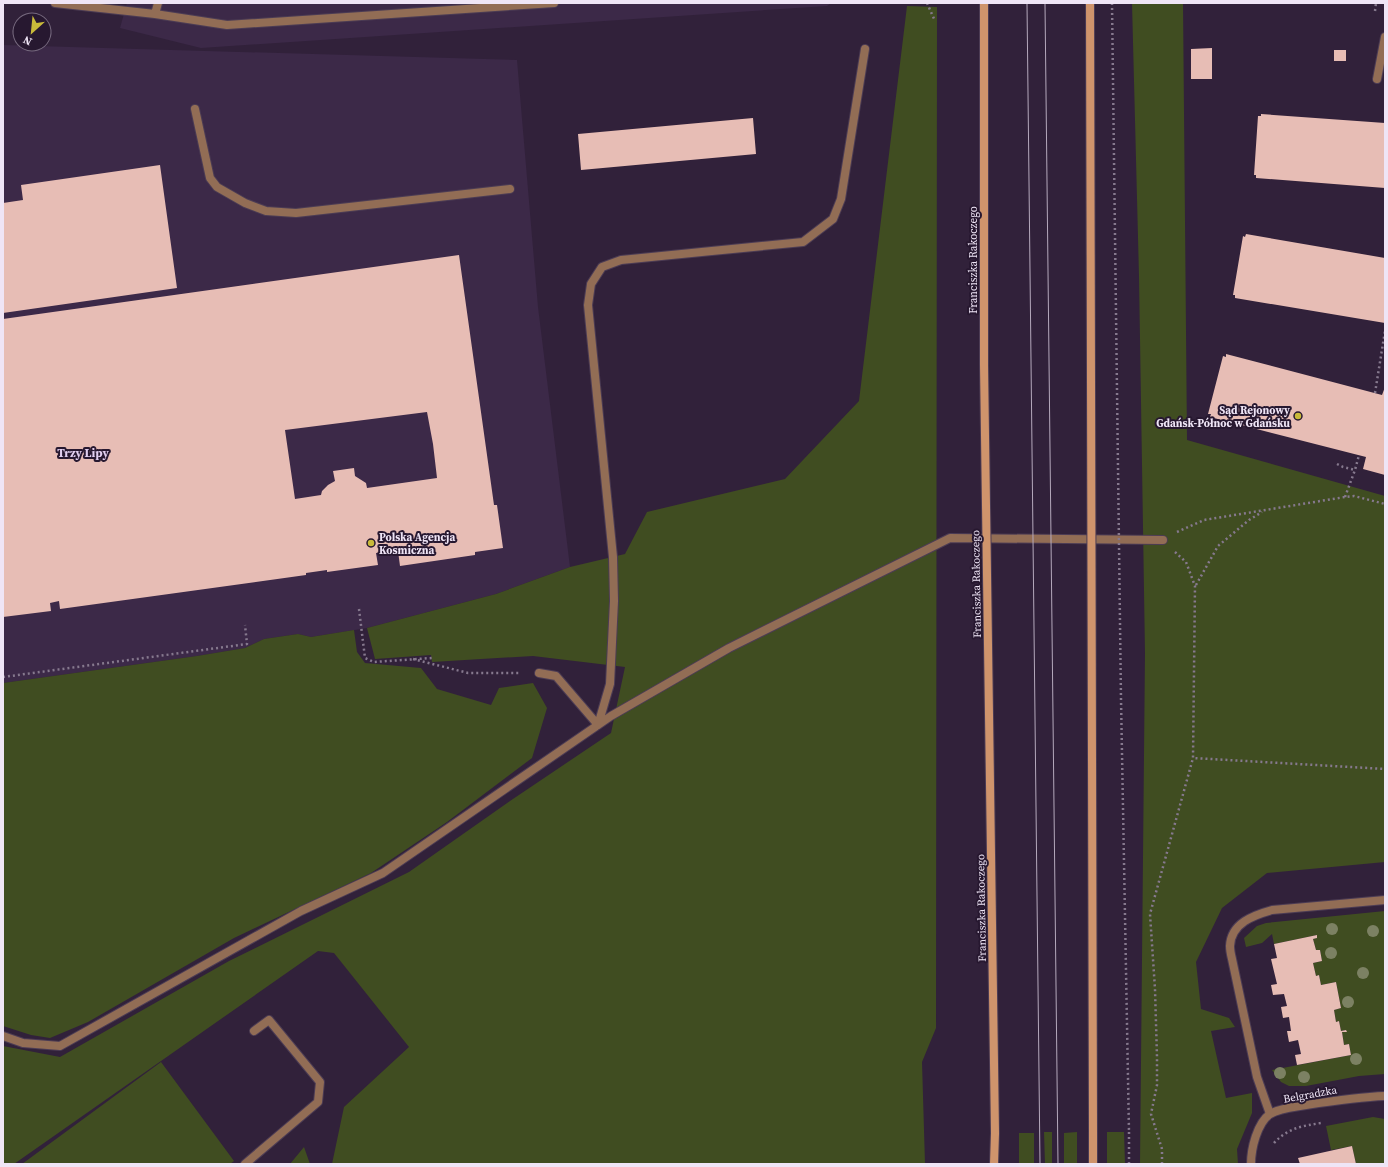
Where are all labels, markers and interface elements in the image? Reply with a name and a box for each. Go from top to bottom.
north arrow [12,12,52,52]
text: N [21,32,35,49]
street label: Franciszka Rakoczego [966,206,981,314]
place label: Sąd Rejonowy Gdańsk-Północ w Gdańsku [1156,403,1290,431]
marker: Sąd Rejonowy Gdańsk-Północ w Gdańsku [1293,411,1303,421]
district label: Trzy Lipy [57,445,109,461]
place label: Polska Agencja Kosmiczna [379,530,455,558]
street label: Franciszka Rakoczego [968,530,985,638]
marker: Polska Agencja Kosmiczna [366,538,376,548]
street label: Franciszka Rakoczego [973,854,990,962]
street label: Belgradzka [1282,1082,1339,1107]

